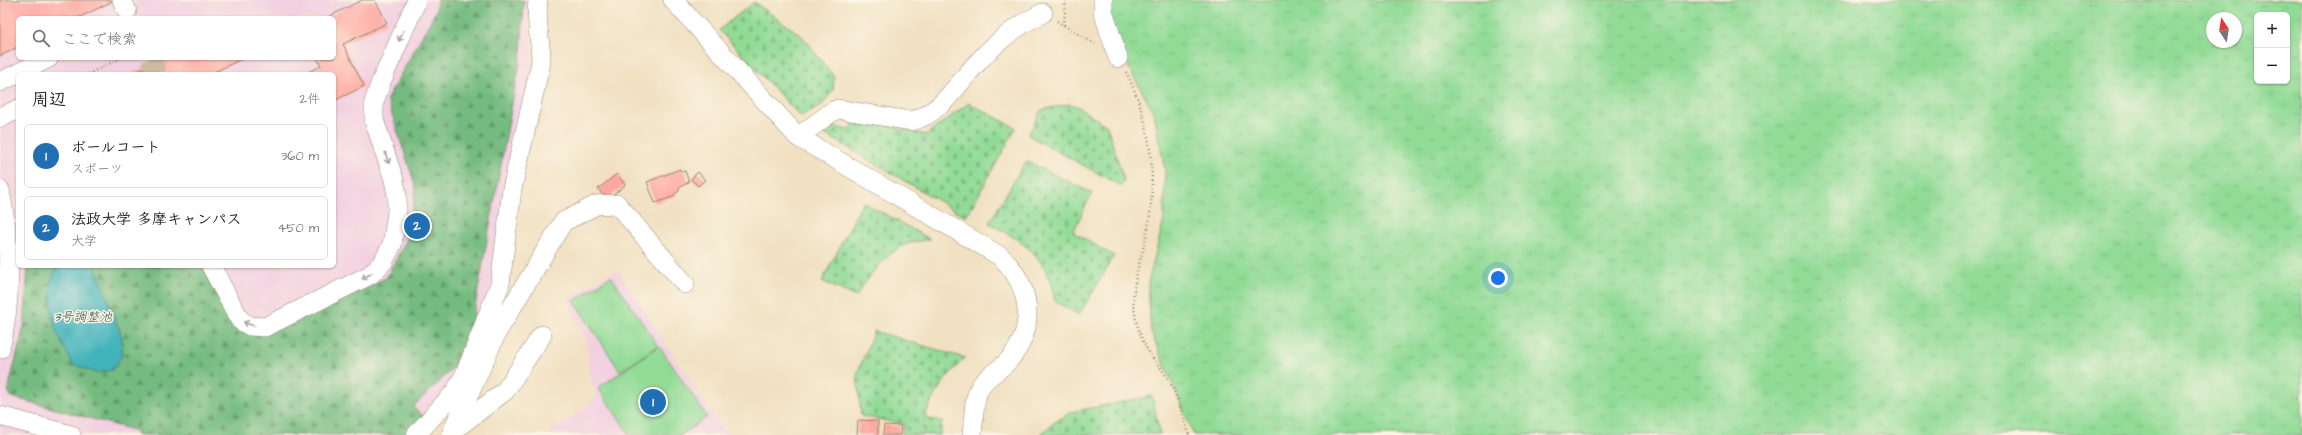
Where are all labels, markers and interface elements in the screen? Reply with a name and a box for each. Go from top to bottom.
north arrow [2206,12,2242,48]
map controls [2254,12,2290,84]
button: + [2254,12,2290,48]
search box [16,16,336,60]
icon: search [30,27,52,49]
text: ここで検索 [62,29,137,50]
one-way arrow [397,29,404,41]
button: − [2254,48,2290,84]
text: 周辺 [32,88,66,112]
text: 2件 [300,90,320,108]
text: ボールコート [71,137,160,158]
text: 1 [45,147,47,165]
text: 360 m [281,147,319,165]
one-way arrow [384,152,391,165]
text: スポーツ [71,160,123,178]
text: 法政大学 多摩キャンパス [71,209,241,230]
pin: 2 [404,211,430,241]
text: 2 [42,219,50,237]
text: 450 m [277,219,319,237]
text: 大学 [71,232,97,250]
your location [1488,268,1508,288]
one-way arrow [361,273,373,281]
water label: 3号調整池 [54,308,113,326]
one-way arrow [243,319,255,327]
pin: 1 [640,387,666,417]

